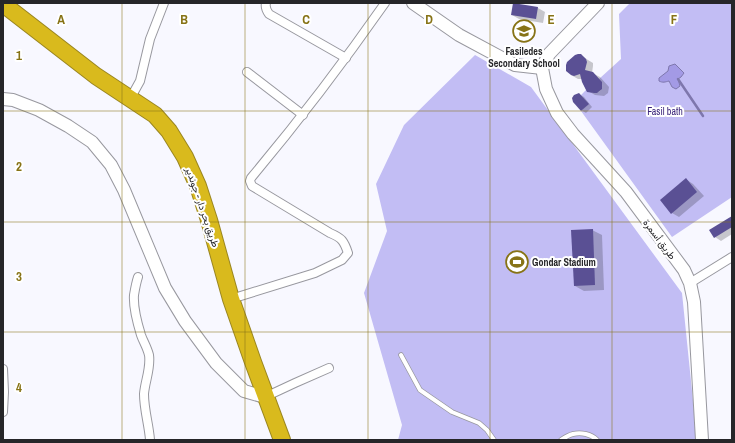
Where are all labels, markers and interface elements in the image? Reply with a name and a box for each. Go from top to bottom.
text: A [57,11,65,28]
text: B [180,11,188,28]
text: C [302,11,310,28]
text: D [425,11,433,28]
text: E [547,11,555,28]
text: F [671,11,678,28]
school or university icon: Fasiledes Secondary School [511,18,537,44]
place label: Fasiledes Secondary School [488,45,560,70]
text: 1 [16,47,22,64]
park label: Fasil bath [647,105,683,118]
text: 2 [16,158,22,175]
street label: طريق بحر دار - جوندير [182,164,222,249]
street label: طريق أسمرة [640,217,679,262]
sports icon: Gondar Stadium [504,249,530,275]
place label: Gondar Stadium [532,256,596,269]
text: 3 [16,268,22,285]
text: 4 [16,379,22,396]

